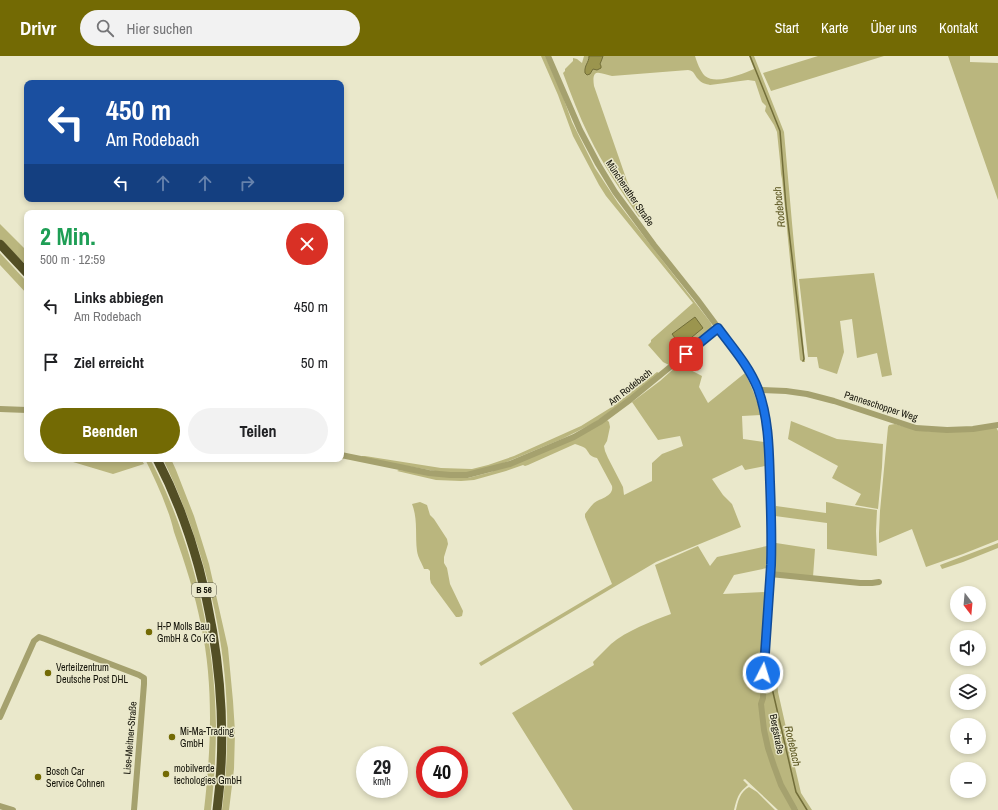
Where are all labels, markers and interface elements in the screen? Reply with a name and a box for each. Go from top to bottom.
search box [80,10,360,46]
text: Drivr [20,15,56,41]
icon: search [94,17,116,39]
text: Hier suchen [126,18,193,39]
text: Start [775,19,799,37]
text: Karte [821,19,848,37]
text: Über uns [870,19,917,37]
text: Kontakt [939,19,978,37]
text: 450 m [106,91,171,129]
icon: left [40,96,92,148]
text: Am Rodebach [106,127,200,152]
street label: Müncherather Straße [603,157,657,229]
icon: left [110,172,132,194]
icon: ahead [152,172,174,194]
icon: ahead [194,172,216,194]
icon: right [236,172,258,194]
water label: Rodebach [770,186,788,228]
text: 2 Min. [40,220,96,252]
button: close [286,223,328,265]
text: 500 m · 12:59 [40,251,105,268]
text: Links abbiegen [74,287,164,308]
icon: left [40,295,62,317]
text: 450 m [294,296,328,317]
text: Am Rodebach [74,308,142,325]
pin [669,337,703,371]
icon: arrive [675,343,697,365]
icon: arrive [40,351,62,373]
text: Ziel erreicht [74,352,144,373]
text: 50 m [301,352,328,373]
street label: Am Rodebach [605,366,654,409]
street label: Panneschopper Weg [843,388,920,424]
button: Beenden [40,408,180,454]
button: Teilen [188,408,328,454]
road number: B 56 [192,583,216,597]
north arrow [950,586,986,622]
map controls [950,586,986,798]
place label: H-P Molls Bau GmbH & Co KG [157,620,215,645]
marker: H-P Molls Bau GmbH & Co KG [144,627,154,637]
button: sound [950,630,986,666]
position arrow [742,652,784,694]
place label: Verteilzentrum Deutsche Post DHL [56,661,128,686]
marker: Verteilzentrum Deutsche Post DHL [43,668,53,678]
button: layers [950,674,986,710]
street label: Lise-Meitner-Straße [120,700,140,775]
street label: Bergstraße [767,713,787,756]
button: + [950,718,986,754]
water label: Rodebach [782,724,804,768]
place label: Mi-Ma-Trading GmbH [180,725,234,750]
marker: Mi-Ma-Trading GmbH [167,732,177,742]
speed limit sign: 40 [416,746,468,798]
text: 29 [373,753,391,780]
place label: mobilverde techologies GmbH [174,762,242,787]
button: − [950,762,986,798]
place label: Bosch Car Service Cohnen [46,765,105,790]
marker: mobilverde techologies GmbH [161,769,171,779]
marker: Bosch Car Service Cohnen [33,772,43,782]
text: km/h [373,775,391,788]

